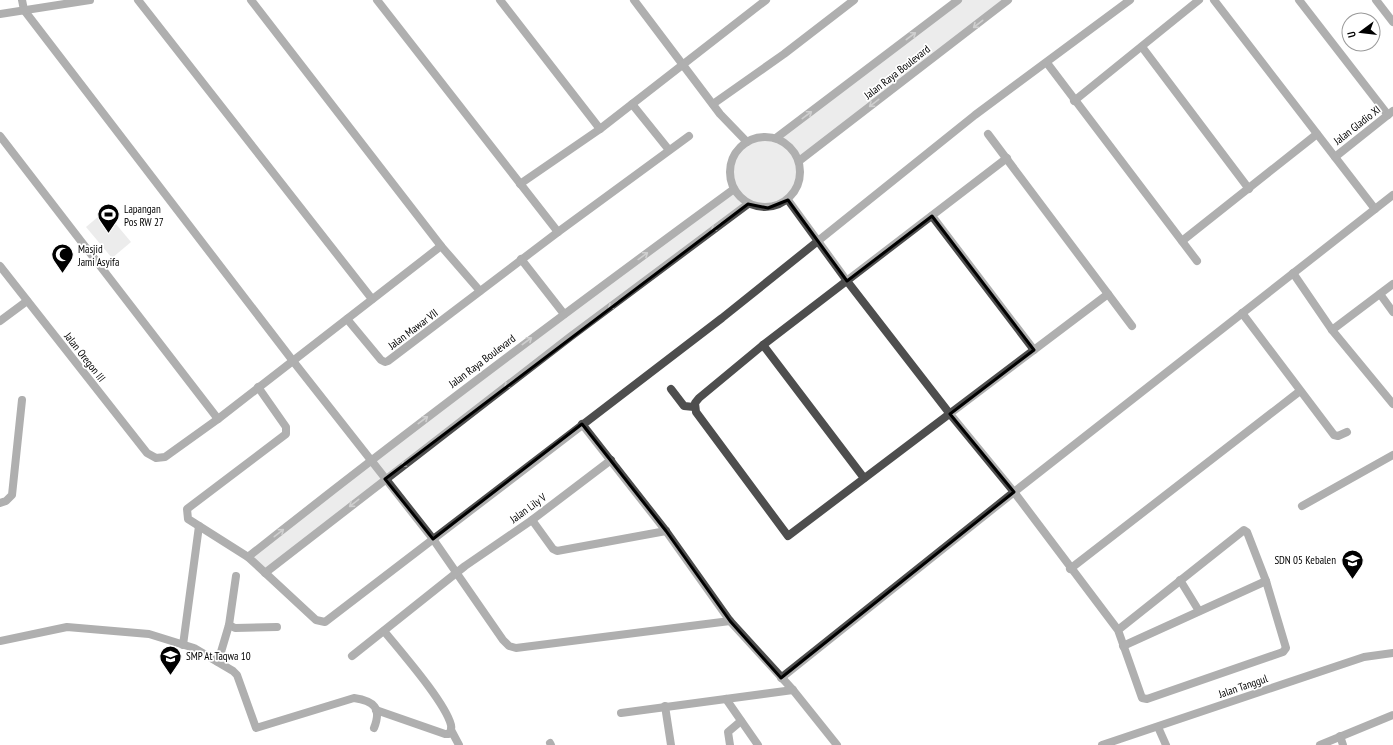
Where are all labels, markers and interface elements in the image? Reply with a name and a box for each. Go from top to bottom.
north arrow [1341,12,1381,52]
one-way arrow [972,20,983,28]
text: U [1344,30,1359,39]
one-way arrow [905,32,916,40]
street label: Jalan Raya Boulevard [860,42,933,103]
one-way arrow [869,99,880,107]
street label: Jalan Gladio XI [1330,102,1383,148]
one-way arrow [802,110,813,119]
sports icon: Lapangan Pos RW 27 [96,202,122,235]
place label: Lapangan Pos RW 27 [124,202,164,229]
one-way arrow [711,223,722,231]
mosque icon: Masjid Jami Asyifa [49,242,75,275]
place label: Masjid Jami Asyifa [77,242,119,269]
one-way arrow [637,252,648,260]
one-way arrow [607,301,618,309]
street label: Jalan Mawar VII [385,306,441,353]
street label: Jalan Oregon III [61,329,109,385]
street label: Jalan Raya Boulevard [445,331,518,391]
one-way arrow [521,337,532,346]
one-way arrow [504,380,515,388]
one-way arrow [418,416,429,424]
one-way arrow [401,459,412,467]
street label: Jalan Lily V [506,490,550,526]
one-way arrow [348,499,359,508]
one-way arrow [273,528,284,537]
school or university icon: SDN 05 Kebalen [1339,547,1365,580]
place label: SDN 05 Kebalen [1274,553,1336,567]
school or university icon: SMP At Taqwa 10 [157,643,183,676]
place label: SMP At Taqwa 10 [186,649,251,663]
street label: Jalan Tanggul [1216,671,1270,701]

